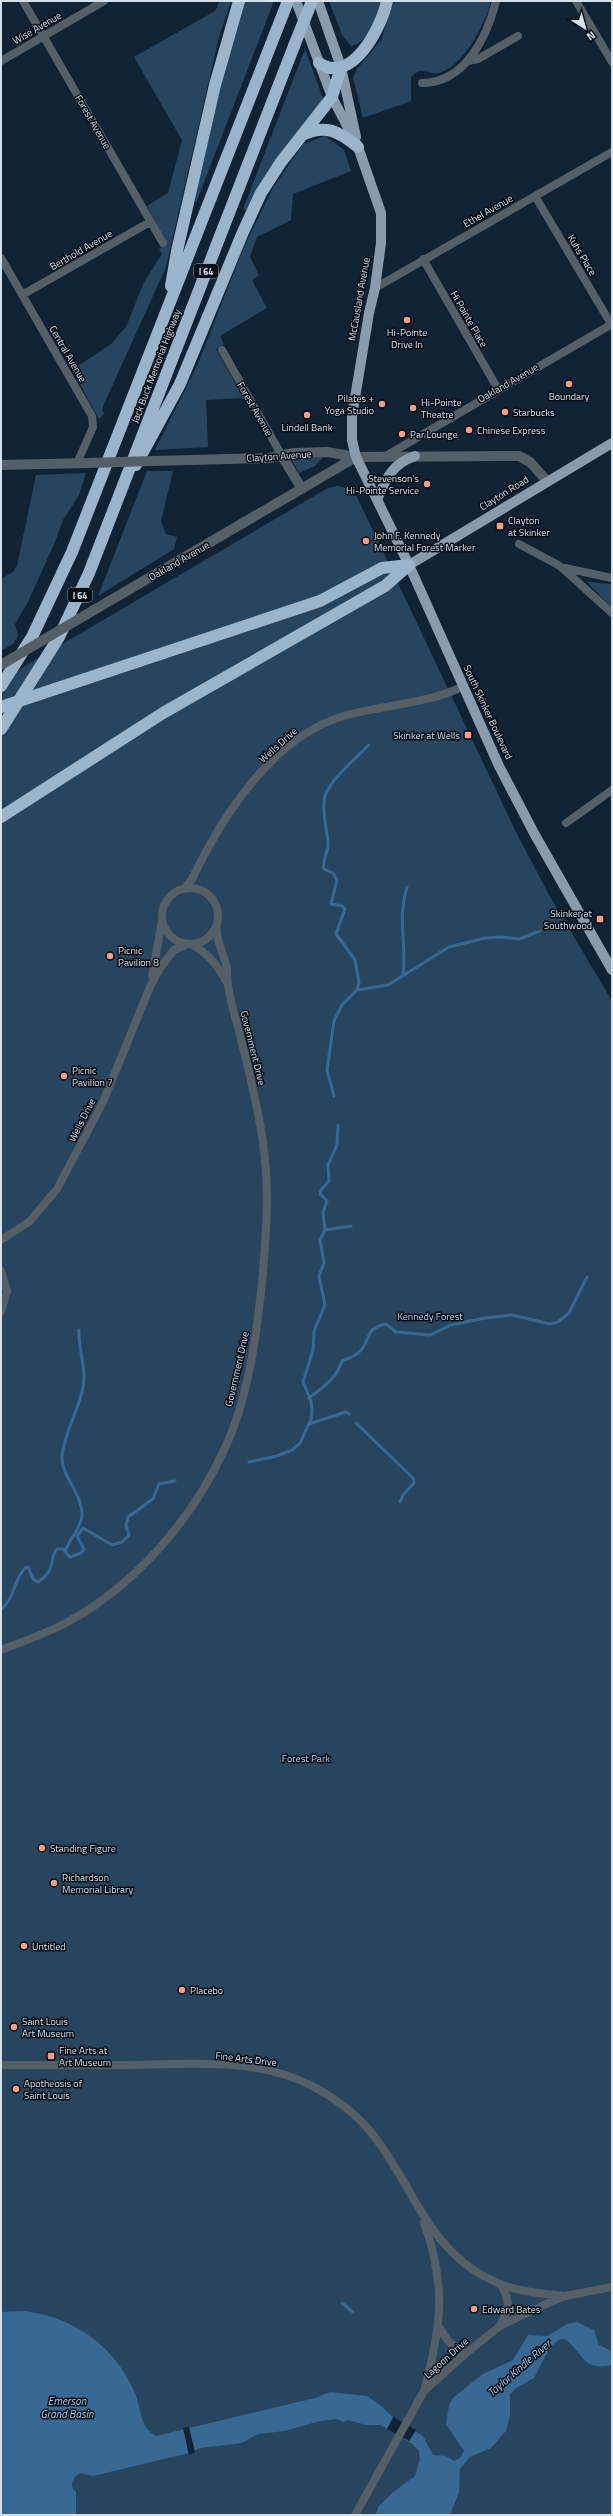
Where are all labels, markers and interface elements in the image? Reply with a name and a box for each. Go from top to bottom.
street label: Wise Avenue [10,8,64,48]
north arrow [565,8,605,48]
text: N [583,27,599,45]
street label: Forest Avenue [71,92,115,152]
street label: Ethel Avenue [460,191,516,231]
street label: Berthold Avenue [47,226,115,274]
street label: Kuhs Place [564,232,600,278]
street label: McCausland Avenue [344,256,374,342]
road number: I 64 [194,264,218,278]
street label: Hi Pointe Place [447,288,491,350]
street label: Jack Buck Memorial Highway [127,307,185,425]
marker: Hi-Pointe Drive In [402,315,412,325]
street label: Central Avenue [46,323,90,385]
place label: Hi-Pointe Drive In [387,325,427,352]
street label: Oakland Avenue [475,360,541,406]
street label: Forest Avenue [233,379,277,439]
marker: Boundary [564,379,574,389]
place label: Boundary [549,389,590,404]
place label: Pilates + Yoga Studio [325,391,374,418]
place label: Hi-Pointe Theatre [421,395,462,422]
marker: Pilates + Yoga Studio [377,399,387,409]
marker: Hi-Pointe Theatre [408,403,418,413]
place label: Starbucks [513,405,555,420]
marker: Starbucks [500,407,510,417]
marker: Lindell Bank [302,410,312,420]
place label: Lindell Bank [282,420,333,435]
place label: Chinese Express [477,423,546,438]
marker: Chinese Express [464,425,474,435]
place label: Par Lounge [410,427,457,442]
marker: Par Lounge [397,429,407,439]
street label: Clayton Avenue [246,446,312,466]
place label: Stevenson's Hi-Pointe Service [346,471,419,498]
street label: Clayton Road [476,472,532,514]
marker: Stevenson's Hi-Pointe Service [422,479,432,489]
place label: Clayton at Skinker [508,513,550,540]
marker: Clayton at Skinker [495,521,505,531]
place label: John F. Kennedy Memorial Forest Marker [374,528,476,555]
marker: John F. Kennedy Memorial Forest Marker [361,536,371,546]
street label: Oakland Avenue [146,538,212,584]
road number: I 64 [68,588,92,602]
street label: South Skinker Boulevard [460,662,516,762]
street label: Wells Drive [255,724,301,766]
place label: Skinker at Wells [393,728,460,743]
marker: Skinker at Wells [463,730,473,740]
place label: Skinker at Southwood [544,906,592,933]
marker: Skinker at Southwood [595,914,605,924]
place label: Picnic Pavilion 8 [118,943,159,970]
marker: Picnic Pavilion 8 [105,951,115,961]
street label: Government Drive [236,1009,270,1087]
place label: Picnic Pavilion 7 [72,1063,113,1090]
marker: Picnic Pavilion 7 [59,1071,69,1081]
street label: Wells Drive [65,1096,99,1144]
park label: Kennedy Forest [397,1309,463,1324]
street label: Government Drive [221,1330,253,1408]
park label: Forest Park [282,1751,330,1766]
place label: Standing Figure [50,1841,116,1856]
marker: Standing Figure [37,1843,47,1853]
place label: Richardson Memorial Library [62,1870,133,1897]
marker: Richardson Memorial Library [49,1878,59,1888]
place label: Untitled [32,1939,66,1954]
marker: Untitled [19,1941,29,1951]
place label: Placebo [190,1983,223,1998]
marker: Placebo [177,1985,187,1995]
place label: Saint Louis Art Museum [22,2014,74,2041]
marker: Saint Louis Art Museum [9,2022,19,2032]
place label: Fine Arts at Art Museum [59,2043,111,2070]
street label: Fine Arts Drive [214,2048,278,2070]
marker: Fine Arts at Art Museum [46,2051,56,2061]
place label: Apotheosis of Saint Louis [24,2076,83,2103]
marker: Apotheosis of Saint Louis [11,2084,21,2094]
place label: Edward Bates [482,2302,541,2317]
marker: Edward Bates [469,2304,479,2314]
street label: Lagoon Drive [421,2334,471,2382]
water label: Taylor Kindle River [484,2335,555,2400]
water label: Emerson Grand Basin [41,2393,94,2422]

